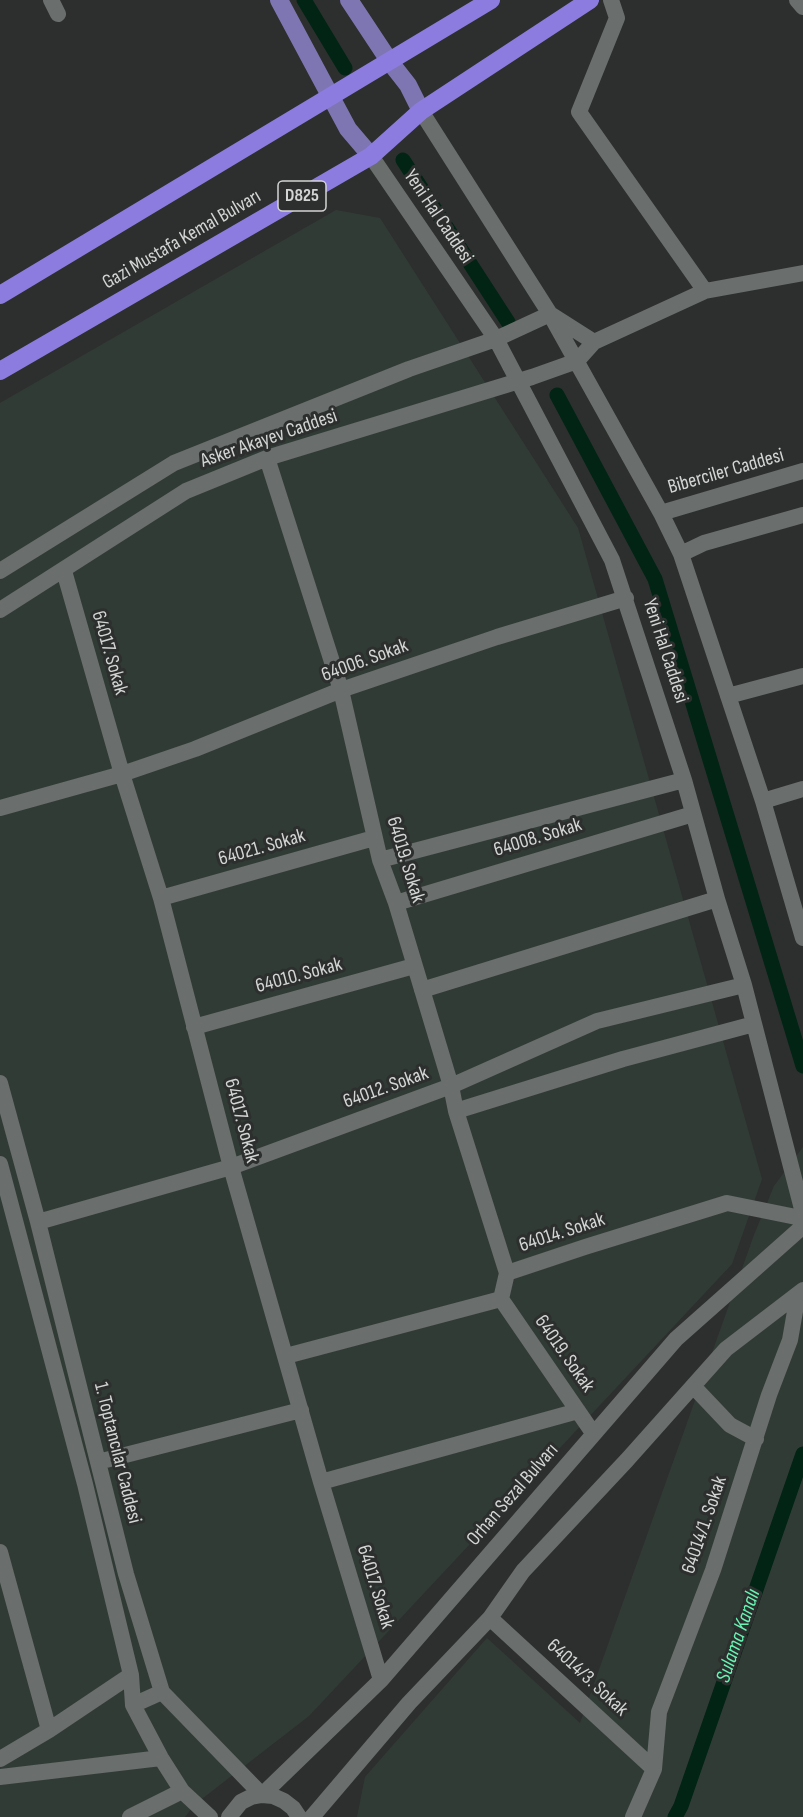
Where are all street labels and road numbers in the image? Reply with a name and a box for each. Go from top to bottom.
street label: Yeni Hal Caddesi [398,165,478,269]
road number: D825 [278,181,326,211]
street label: Gazi Mustafa Kemal Bulvarı [98,185,266,295]
street label: Asker Akayev Caddesi [197,404,341,474]
street label: Biberciler Caddesi [665,444,787,500]
street label: Yeni Hal Caddesi [637,596,693,706]
street label: 64017. Sokak [86,608,132,698]
street label: 64006. Sokak [318,634,412,688]
street label: 64008. Sokak [491,813,585,863]
street label: 64019. Sokak [381,814,429,906]
street label: 64021. Sokak [216,824,308,872]
street label: 64010. Sokak [253,953,345,999]
street label: 64012. Sokak [340,1062,432,1114]
street label: 64017. Sokak [218,1076,264,1166]
street label: 64014. Sokak [516,1208,608,1258]
street label: 64019. Sokak [529,1311,599,1397]
street label: 1. Toptancılar Caddesi [88,1380,146,1526]
street label: Orhan Sezal Bulvarı [462,1439,564,1551]
street label: 64014/1. Sokak [677,1473,733,1577]
street label: 64017. Sokak [351,1542,399,1632]
street label: 64014/3. Sokak [541,1634,633,1722]

